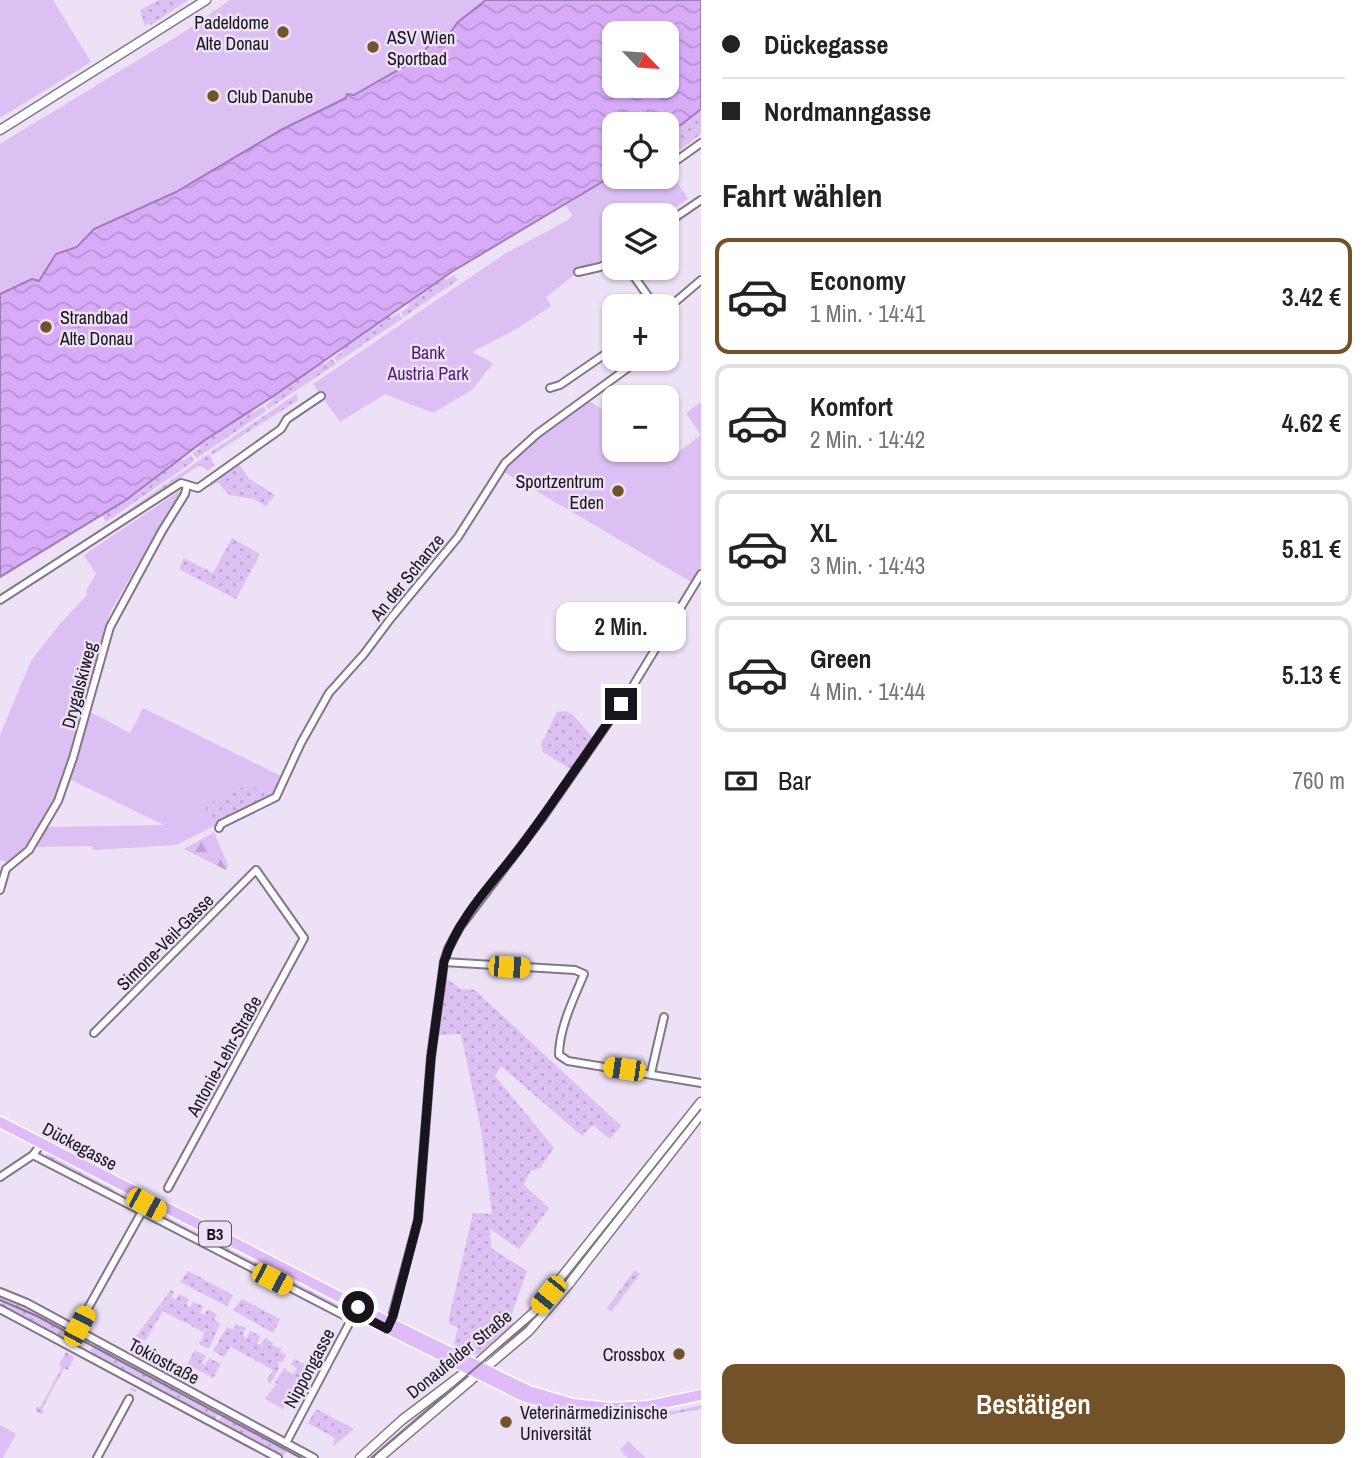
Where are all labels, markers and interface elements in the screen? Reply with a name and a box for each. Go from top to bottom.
place label: Padeldome Alte Donau [194,10,269,56]
north arrow [602,21,679,98]
map controls [602,21,679,462]
marker: Padeldome Alte Donau [275,24,291,40]
place label: ASV Wien Sportbad [386,25,455,71]
text: Dückegasse [764,27,888,62]
marker: ASV Wien Sportbad [365,39,381,55]
place label: Club Danube [227,84,313,109]
marker: Club Danube [205,88,221,104]
text: Nordmanngasse [764,94,931,129]
button: locate [602,112,679,189]
text: Fahrt wählen [722,174,883,217]
button: layers [602,203,679,280]
text: Economy [810,263,906,298]
icon: car [726,265,789,328]
text: 3.42 € [1282,279,1341,314]
button: + [602,294,679,371]
text: 1 Min. · 14:41 [810,298,925,329]
place label: Strandbad Alte Donau [59,305,133,351]
marker: Strandbad Alte Donau [38,319,54,335]
park label: Bank Austria Park [386,340,469,386]
button: − [602,385,679,462]
text: Komfort [810,389,893,424]
icon: car [726,391,789,454]
text: 4.62 € [1282,405,1341,440]
text: 2 Min. · 14:42 [810,424,925,455]
place label: Sportzentrum Eden [515,469,604,515]
marker: Sportzentrum Eden [610,483,626,499]
text: XL [810,515,837,550]
icon: car [726,517,789,580]
street label: An der Schanze [364,528,450,626]
text: 5.81 € [1282,531,1341,566]
text: 3 Min. · 14:43 [810,550,925,581]
callout: 2 Min. [556,602,686,652]
text: 2 Min. [594,611,648,642]
street label: Drygalskiweg [55,638,103,731]
text: Green [810,641,872,676]
icon: car [726,643,789,706]
text: 5.13 € [1282,657,1341,692]
text: 4 Min. · 14:44 [810,676,925,707]
route end [605,688,637,720]
icon: cash [722,762,760,800]
text: Bar [778,763,811,798]
text: 760 m [1293,765,1345,796]
street label: Simone-Veil-Gasse [111,888,219,996]
car [488,955,531,979]
street label: Antonie-Lehr-Straße [180,991,268,1122]
car [602,1056,647,1082]
street label: Dückegasse [38,1116,122,1176]
car [123,1185,170,1223]
road number: B3 [199,1222,231,1246]
car [249,1260,296,1298]
car [527,1272,570,1318]
route start [342,1291,374,1323]
car [60,1303,99,1349]
street label: Donaufelder Straße [401,1304,517,1404]
street label: Nippongasse [278,1324,340,1412]
street label: Tokiostraße [124,1332,204,1390]
place label: Crossbox [603,1342,666,1367]
marker: Crossbox [671,1346,687,1362]
button: Bestätigen [722,1364,1345,1444]
place label: Veterinärmedizinische Universität [520,1400,668,1446]
marker: Veterinärmedizinische Universität [498,1414,514,1430]

